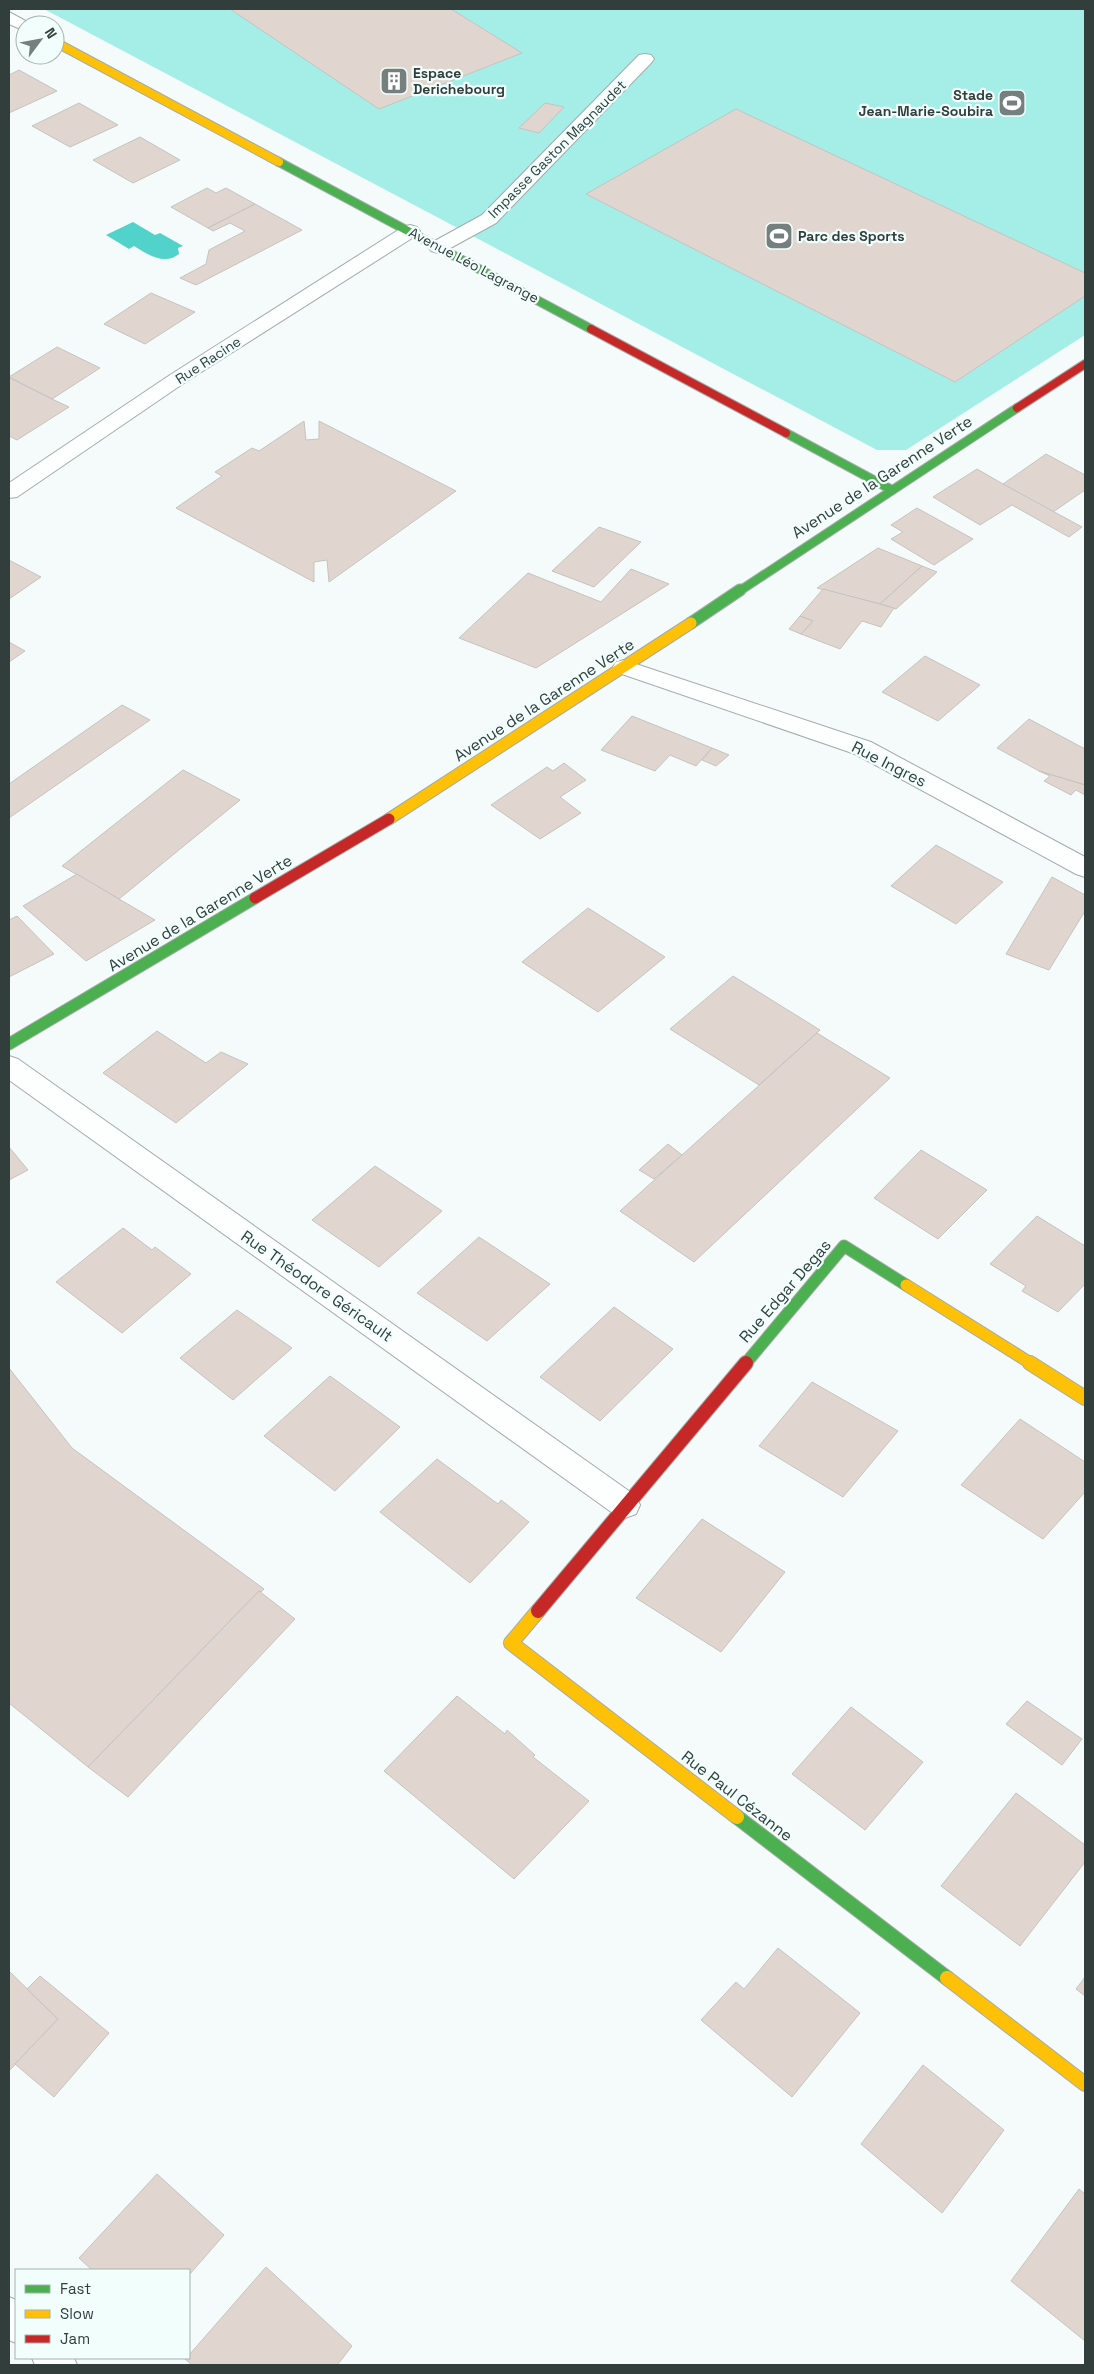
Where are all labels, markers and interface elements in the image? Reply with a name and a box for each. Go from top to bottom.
north arrow [15,15,65,65]
text: N [41,24,61,42]
place label: Espace Derichebourg [413,64,505,98]
building icon: Espace Derichebourg [379,66,409,96]
street label: Impasse Gaston Magnaudet [484,76,630,222]
place label: Stade Jean-Marie-Soubira [859,86,993,120]
sports icon: Stade Jean-Marie-Soubira [997,88,1027,118]
sports icon: Parc des Sports [764,221,794,251]
street label: Avenue Léo Lagrange [406,223,542,307]
place label: Parc des Sports [798,227,905,245]
street label: Rue Racine [172,332,244,388]
street label: Avenue de la Garenne Verte [788,411,976,543]
street label: Avenue de la Garenne Verte [450,634,638,766]
street label: Rue Ingres [848,736,930,792]
street label: Avenue de la Garenne Verte [104,850,296,976]
street label: Rue Théodore Géricault [237,1226,397,1346]
street label: Rue Edgar Degas [734,1235,836,1347]
street label: Rue Paul Cézanne [677,1746,797,1846]
legend [15,2269,190,2359]
text: Fast [60,2279,91,2298]
text: Slow [60,2304,94,2323]
text: Jam [60,2329,90,2348]

